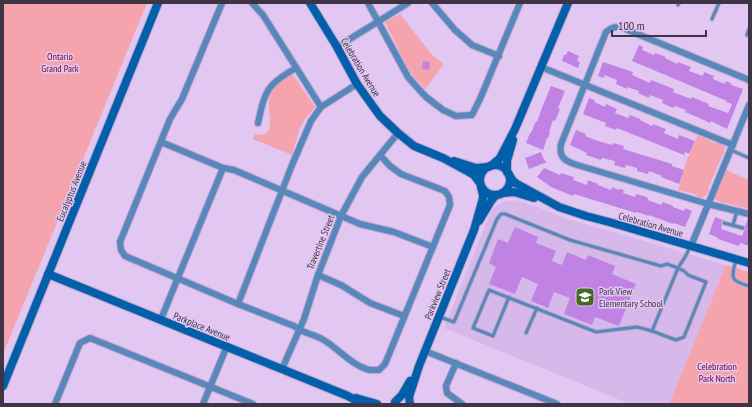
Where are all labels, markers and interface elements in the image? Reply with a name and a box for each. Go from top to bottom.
scale bar [612,12,706,38]
text: 100 m [618,18,645,33]
street label: Celebration Avenue [338,35,383,99]
park label: Ontario Grand Park [41,50,79,75]
street label: Eucalyptus Avenue [53,159,90,223]
street label: Celebration Avenue [617,209,685,240]
street label: Travertine Street [304,213,337,271]
street label: Parkview Street [421,267,454,321]
place label: Park View Elementary School [599,285,664,310]
school or university icon: Park View Elementary School [574,286,596,308]
street label: Parkplace Avenue [171,309,232,344]
park label: Celebration Park North [697,360,737,385]

